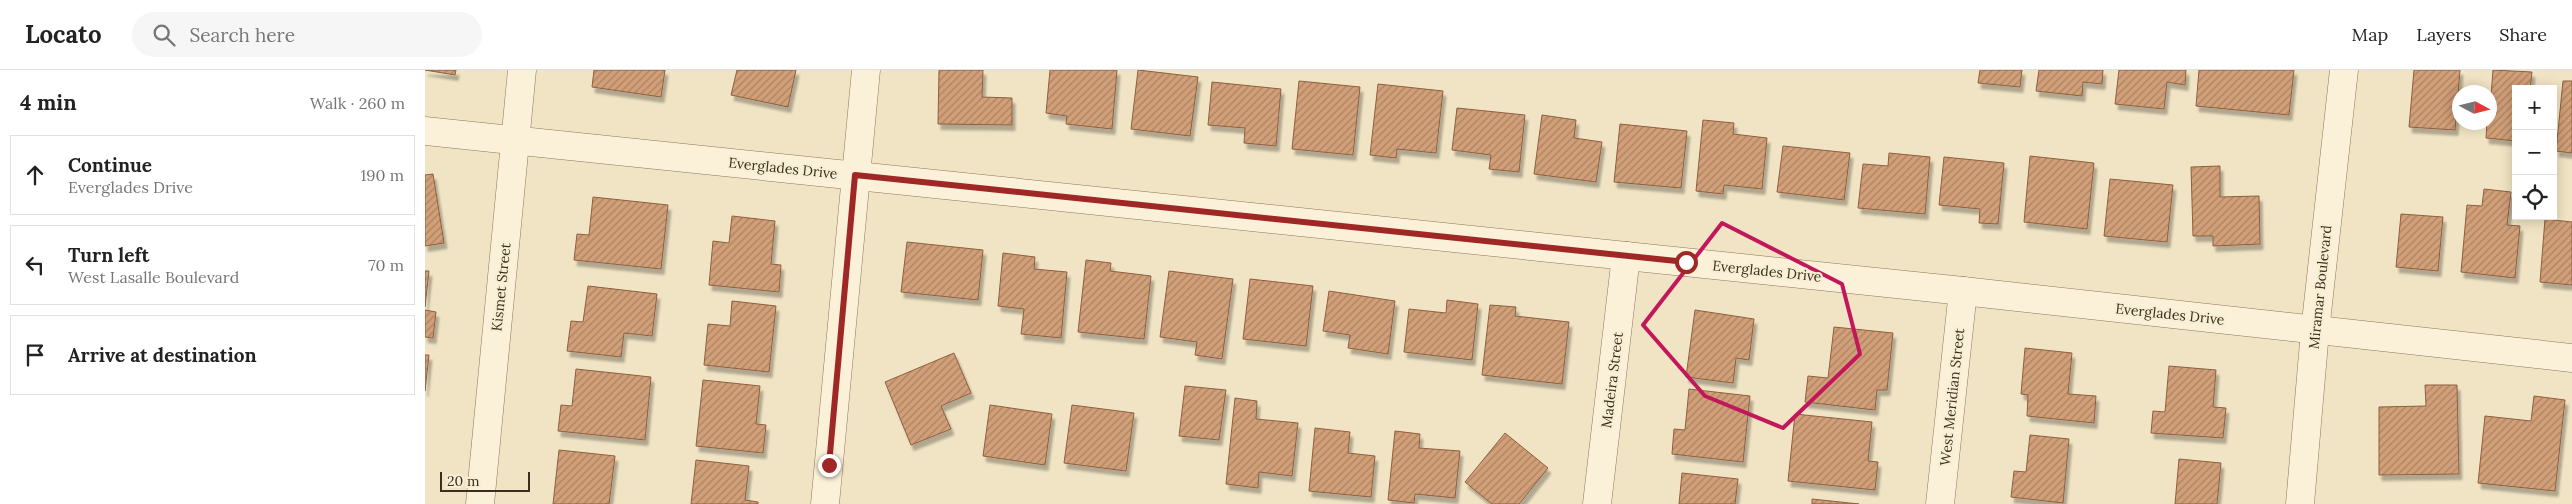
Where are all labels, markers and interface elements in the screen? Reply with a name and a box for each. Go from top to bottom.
search box [132,12,482,57]
text: Locato [25,19,102,50]
icon: search [150,21,178,49]
text: Search here [190,23,295,47]
text: Map [2352,23,2388,46]
text: Layers [2416,23,2471,46]
text: Share [2499,23,2547,46]
north arrow [2452,85,2497,130]
map controls [2512,85,2557,220]
button: + [2512,85,2557,130]
text: 4 min [20,89,77,116]
text: Walk · 260 m [310,93,405,113]
button: − [2512,130,2557,175]
text: Continue [68,153,152,177]
street label: Everglades Drive [728,153,839,183]
icon: ahead [21,161,49,189]
text: 190 m [360,165,404,185]
button: locate [2512,175,2557,220]
text: Everglades Drive [68,177,193,197]
street label: Miramar Boulevard [2305,224,2335,350]
street label: Kismet Street [487,241,515,332]
text: Turn left [68,243,149,267]
icon: left [21,251,49,279]
route start [1675,251,1698,274]
text: 70 m [368,255,404,275]
street label: Everglades Drive [1712,256,1823,286]
text: West Lasalle Boulevard [68,267,239,287]
street label: Everglades Drive [2115,299,2226,329]
street label: West Meridian Street [1936,327,1968,467]
street label: Madeira Street [1597,330,1627,429]
icon: arrive [21,341,49,369]
text: Arrive at destination [68,343,257,367]
route end [818,454,841,477]
scale bar [440,469,530,492]
text: 20 m [447,472,479,490]

